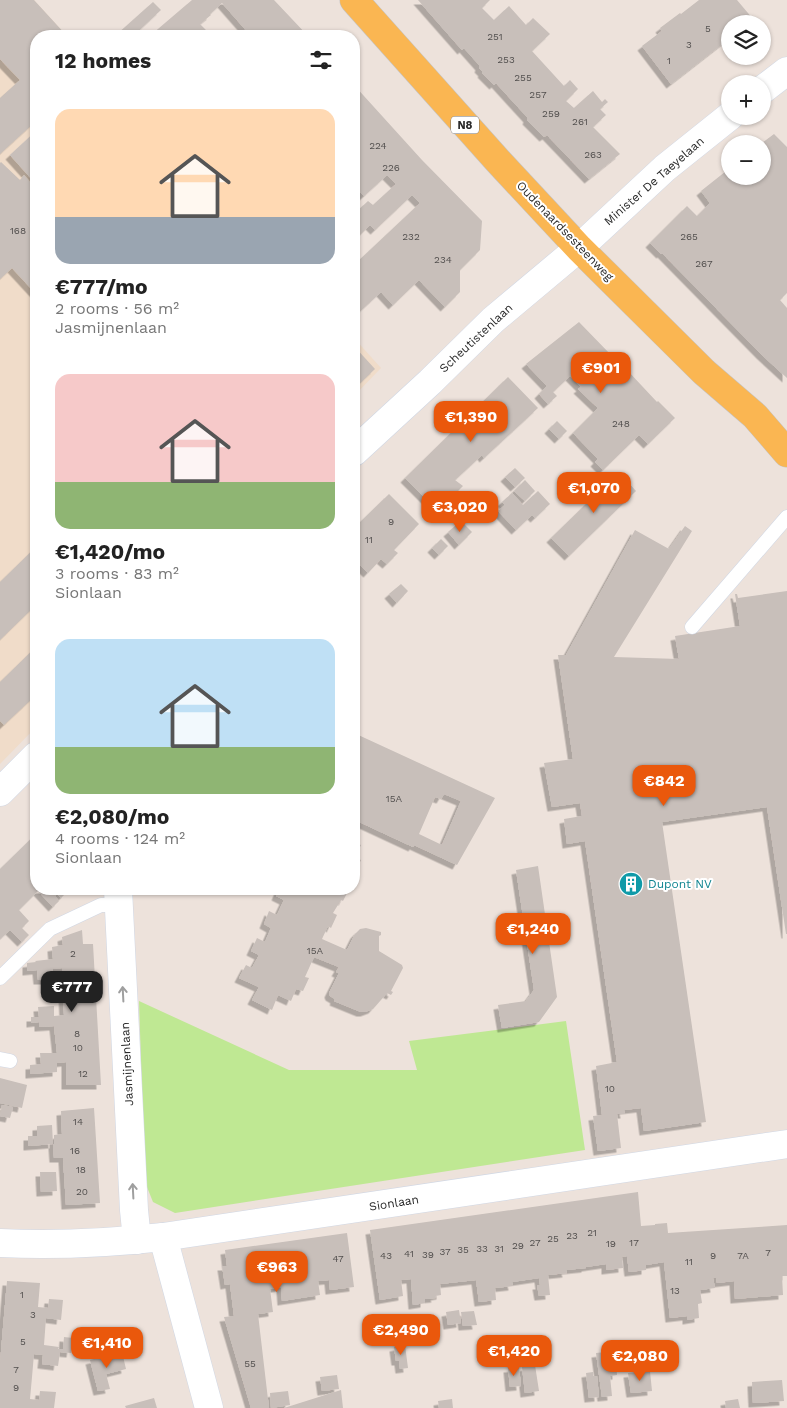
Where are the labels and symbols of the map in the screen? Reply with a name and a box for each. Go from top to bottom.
house number: 5 [705,23,711,34]
house number: 251 [487,31,503,42]
house number: 3 [686,39,692,50]
house number: 253 [497,54,515,65]
house number: 1 [667,55,671,66]
house number: 255 [514,72,532,83]
house number: 257 [529,89,547,100]
house number: 259 [542,108,560,119]
road number: N8 [451,116,479,134]
house number: 261 [572,116,588,127]
street label: Minister De Taeyelaan [601,134,707,228]
house number: 224 [369,140,387,151]
house number: 263 [584,149,602,160]
house number: 226 [382,162,400,173]
street label: Oudenaardsesteenweg [514,178,617,284]
house number: 168 [10,225,26,236]
house number: 232 [402,231,420,242]
house number: 265 [680,231,698,242]
house number: 234 [434,254,452,265]
house number: 267 [695,258,713,269]
street label: Scheutistenlaan [437,301,515,375]
pin: €901 [571,352,631,394]
pin: €1,390 [430,400,512,443]
house number: 248 [612,418,630,429]
pin: €1,070 [553,472,635,514]
pin: €3,020 [419,490,501,533]
house number: 9 [388,516,394,527]
house number: 11 [365,534,373,545]
pin: €842 [634,764,694,807]
house number: 15A [386,793,403,804]
building icon: Dupont NV [618,871,644,897]
place label: Dupont NV [648,877,712,891]
pin: €1,240 [492,912,574,955]
house number: 15A [307,945,324,956]
house number: 2 [70,948,76,959]
pin: €777 [42,970,102,1013]
one-way arrow [119,986,128,1002]
street label: Jasmijnenlaan [118,1022,136,1106]
house number: 8 [74,1028,80,1039]
house number: 10 [73,1042,83,1053]
house number: 12 [78,1068,88,1079]
house number: 10 [605,1083,615,1094]
house number: 14 [73,1116,83,1127]
house number: 16 [70,1145,80,1156]
house number: 18 [76,1164,86,1175]
one-way arrow [128,1184,138,1200]
house number: 20 [76,1186,88,1197]
street label: Sionlaan [368,1192,420,1214]
house number: 21 [587,1227,597,1238]
house number: 23 [566,1230,578,1241]
house number: 25 [547,1233,559,1244]
house number: 27 [529,1237,541,1248]
house number: 17 [629,1237,639,1248]
house number: 19 [606,1238,616,1249]
house number: 29 [512,1240,524,1251]
house number: 33 [476,1243,488,1254]
house number: 31 [494,1243,504,1254]
house number: 35 [457,1244,469,1255]
house number: 37 [439,1246,451,1257]
house number: 7 [765,1247,771,1258]
house number: 41 [404,1248,414,1259]
house number: 39 [422,1249,434,1260]
pin: €963 [247,1250,307,1293]
house number: 43 [380,1250,392,1261]
house number: 9 [710,1250,716,1261]
house number: 7A [737,1250,749,1261]
house number: 47 [332,1253,344,1264]
house number: 11 [685,1256,693,1267]
house number: 13 [670,1285,680,1296]
house number: 1 [20,1289,24,1300]
house number: 3 [30,1309,36,1320]
pin: €2,490 [360,1314,442,1356]
pin: €1,410 [66,1326,148,1369]
pin: €1,420 [473,1334,555,1377]
house number: 5 [20,1336,26,1347]
pin: €2,080 [599,1340,681,1382]
house number: 55 [244,1358,256,1369]
house number: 7 [13,1364,19,1375]
house number: 9 [13,1382,19,1393]

